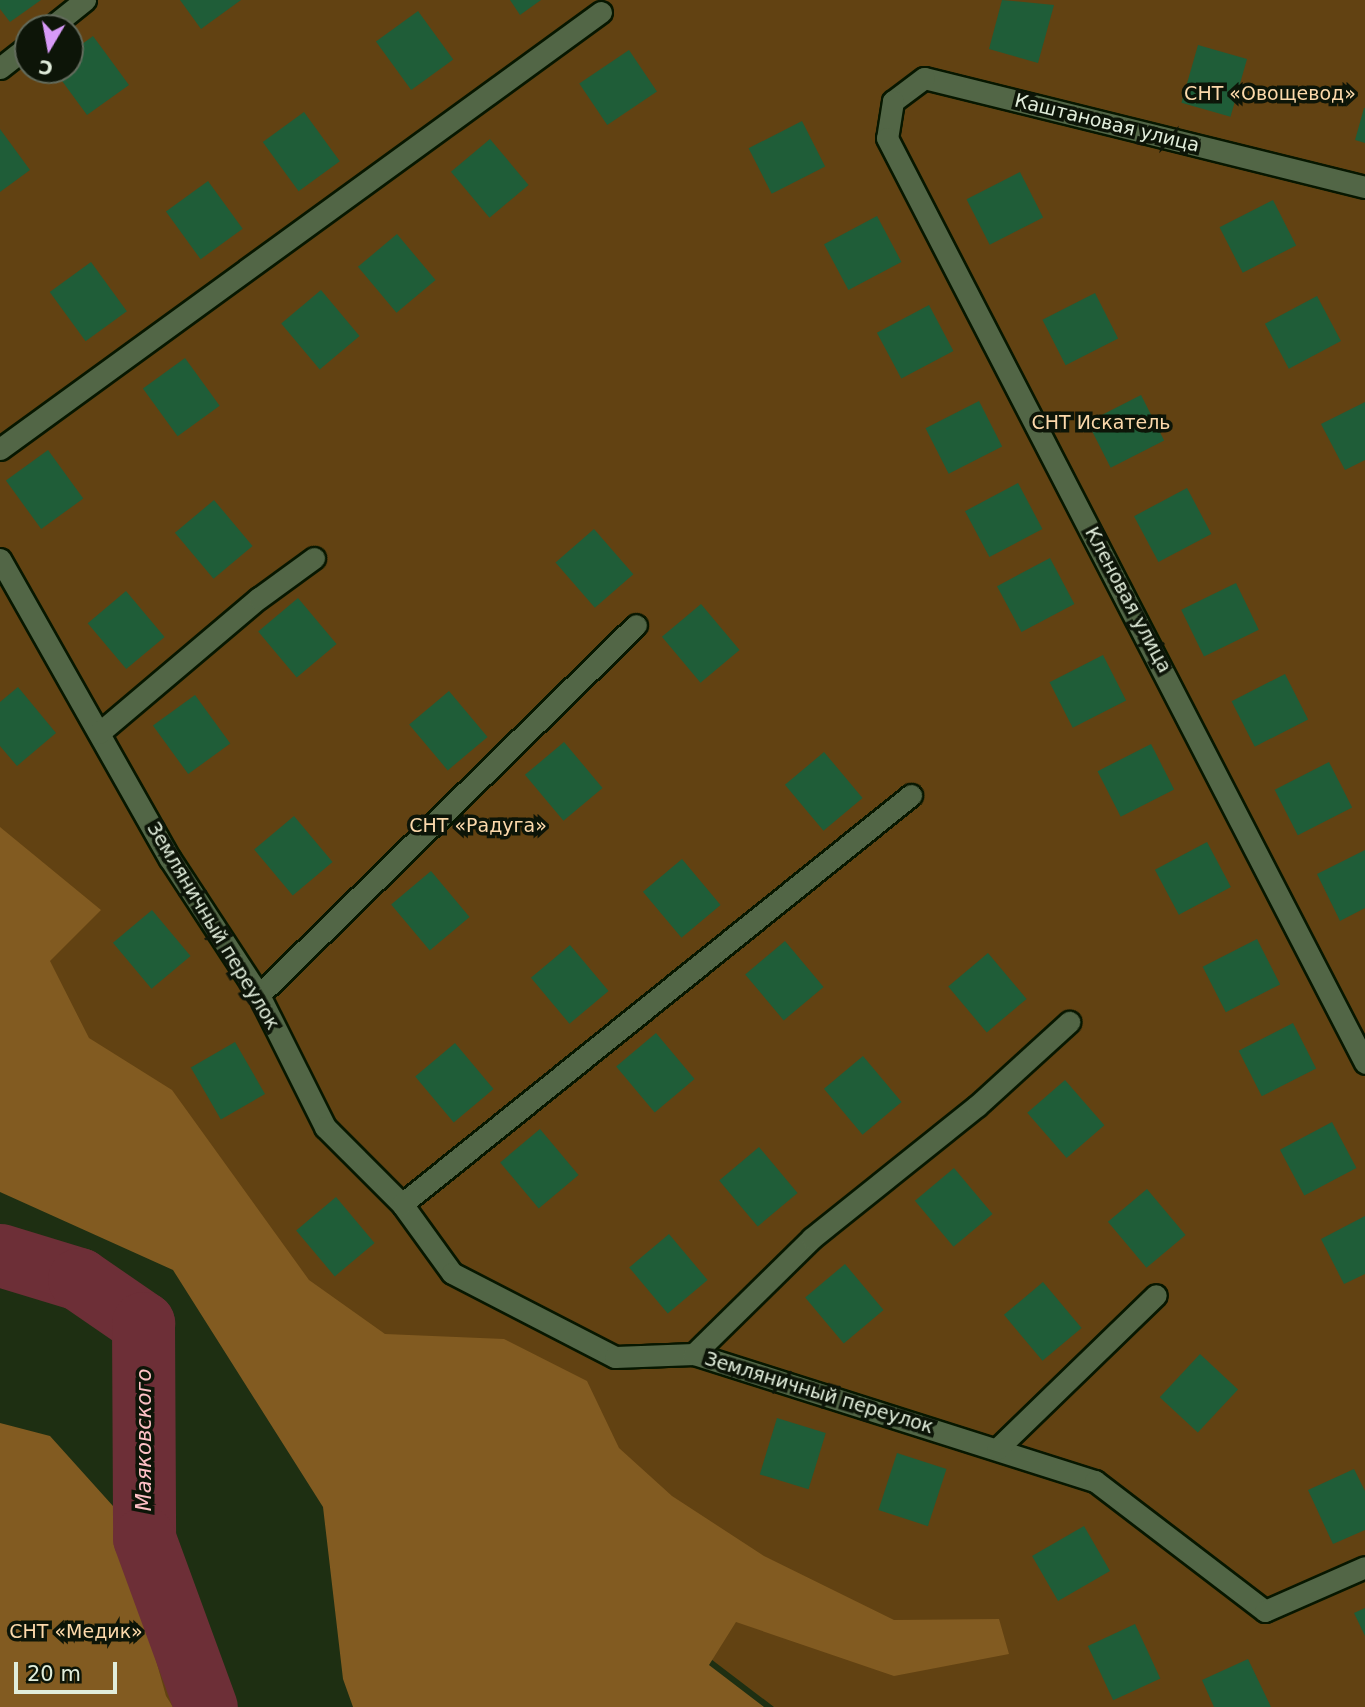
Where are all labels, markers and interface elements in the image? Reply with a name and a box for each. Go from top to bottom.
north arrow [14,14,84,84]
text: С [37,56,54,80]
park label: СНТ «Овощевод» [1184,83,1356,105]
street label: Каштановая улица [1012,89,1202,157]
park label: СНТ Искатель [1031,412,1171,434]
street label: Кленовая улица [1080,523,1176,677]
park label: СНТ «Радуга» [409,815,547,837]
street label: Земляничный переулок [142,818,284,1034]
street label: Земляничный переулок [702,1347,936,1439]
water label: Маяковского [131,1369,157,1511]
park label: СНТ «Медик» [9,1621,143,1643]
scale bar [18,1648,121,1692]
text: 20 m [27,1662,81,1686]

